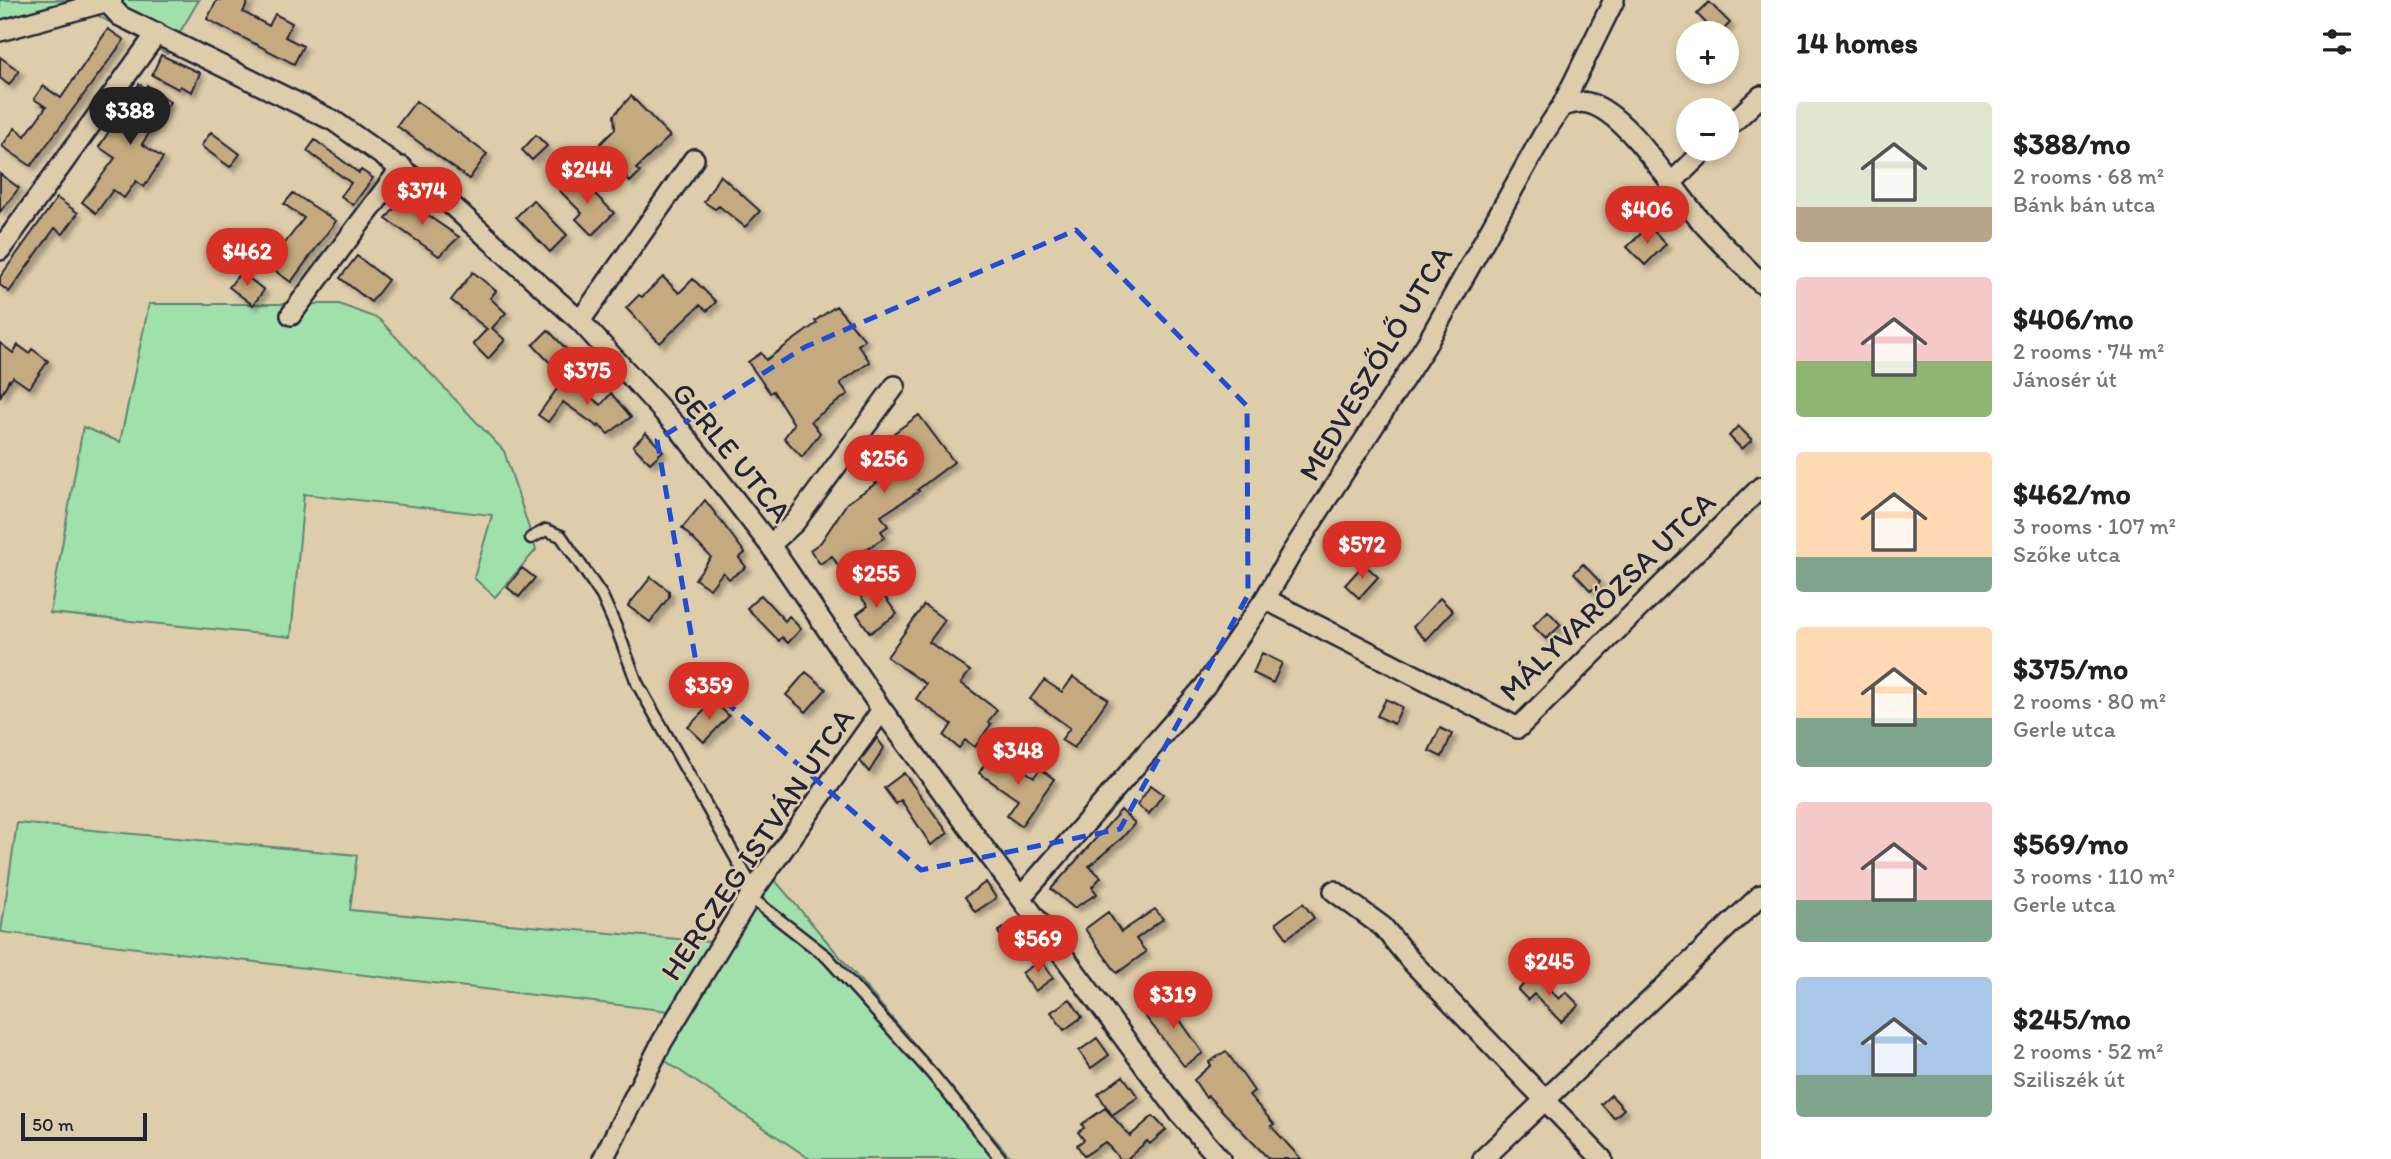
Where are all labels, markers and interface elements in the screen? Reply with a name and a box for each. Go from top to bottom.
map controls [1676,21,1739,161]
button: + [1676,21,1739,84]
icon: filters [2318,23,2356,61]
text: 14 homes [1796,24,1918,61]
pin: $388 [89,88,171,147]
text: $388 [105,96,155,124]
button: − [1676,98,1739,161]
text: $388/mo [2013,125,2131,162]
icon: home [1852,130,1936,214]
pin: $244 [546,146,628,206]
text: $244 [561,155,613,183]
text: 2 rooms · 68 m² [2013,162,2164,190]
pin: $374 [381,168,463,227]
text: $374 [397,176,447,204]
pin: $406 [1606,187,1688,246]
text: Bánk bán utca [2013,190,2155,218]
text: $406 [1621,195,1673,223]
pin: $462 [206,229,288,288]
text: $462 [222,237,272,265]
street label: MEDVESZŐLŐ UTCA [1290,239,1460,487]
text: $406/mo [2013,300,2134,337]
icon: home [1852,305,1936,389]
text: 2 rooms · 74 m² [2013,337,2165,365]
pin: $375 [546,348,628,407]
text: $375 [563,356,611,384]
text: Jánosér út [2013,365,2117,393]
street label: GERLE UTCA [664,374,800,530]
pin: $256 [843,435,925,495]
text: $256 [860,444,908,472]
text: $462/mo [2013,475,2131,512]
icon: home [1852,480,1936,564]
street label: MÁLYVARÓZSA UTCA [1491,483,1723,709]
text: 3 rooms · 107 m² [2013,512,2176,540]
pin: $572 [1321,522,1403,581]
text: $572 [1338,530,1386,558]
text: Szőke utca [2013,540,2120,568]
pin: $255 [835,550,917,610]
text: $255 [852,559,900,587]
text: $375/mo [2013,650,2128,687]
icon: home [1852,655,1936,739]
pin: $359 [668,662,750,722]
text: $359 [685,671,733,699]
text: 2 rooms · 80 m² [2013,687,2166,715]
street label: HERCZEG ISTVÁN UTCA [652,701,862,987]
text: Gerle utca [2013,715,2116,743]
pin: $348 [977,728,1059,787]
text: $348 [993,736,1043,764]
text: $569/mo [2013,825,2129,862]
icon: home [1852,830,1936,914]
text: 3 rooms · 110 m² [2013,862,2175,890]
text: Gerle utca [2013,890,2116,918]
pin: $569 [997,916,1079,975]
text: $569 [1014,924,1062,952]
pin: $245 [1508,939,1590,998]
text: $245 [1524,947,1574,975]
pin: $319 [1132,972,1214,1031]
text: $319 [1150,980,1196,1008]
text: $245/mo [2013,1000,2131,1037]
icon: home [1852,1005,1936,1089]
text: 2 rooms · 52 m² [2013,1037,2163,1065]
text: Sziliszék út [2013,1065,2125,1093]
scale bar [21,1110,147,1142]
text: 50 m [32,1113,74,1136]

